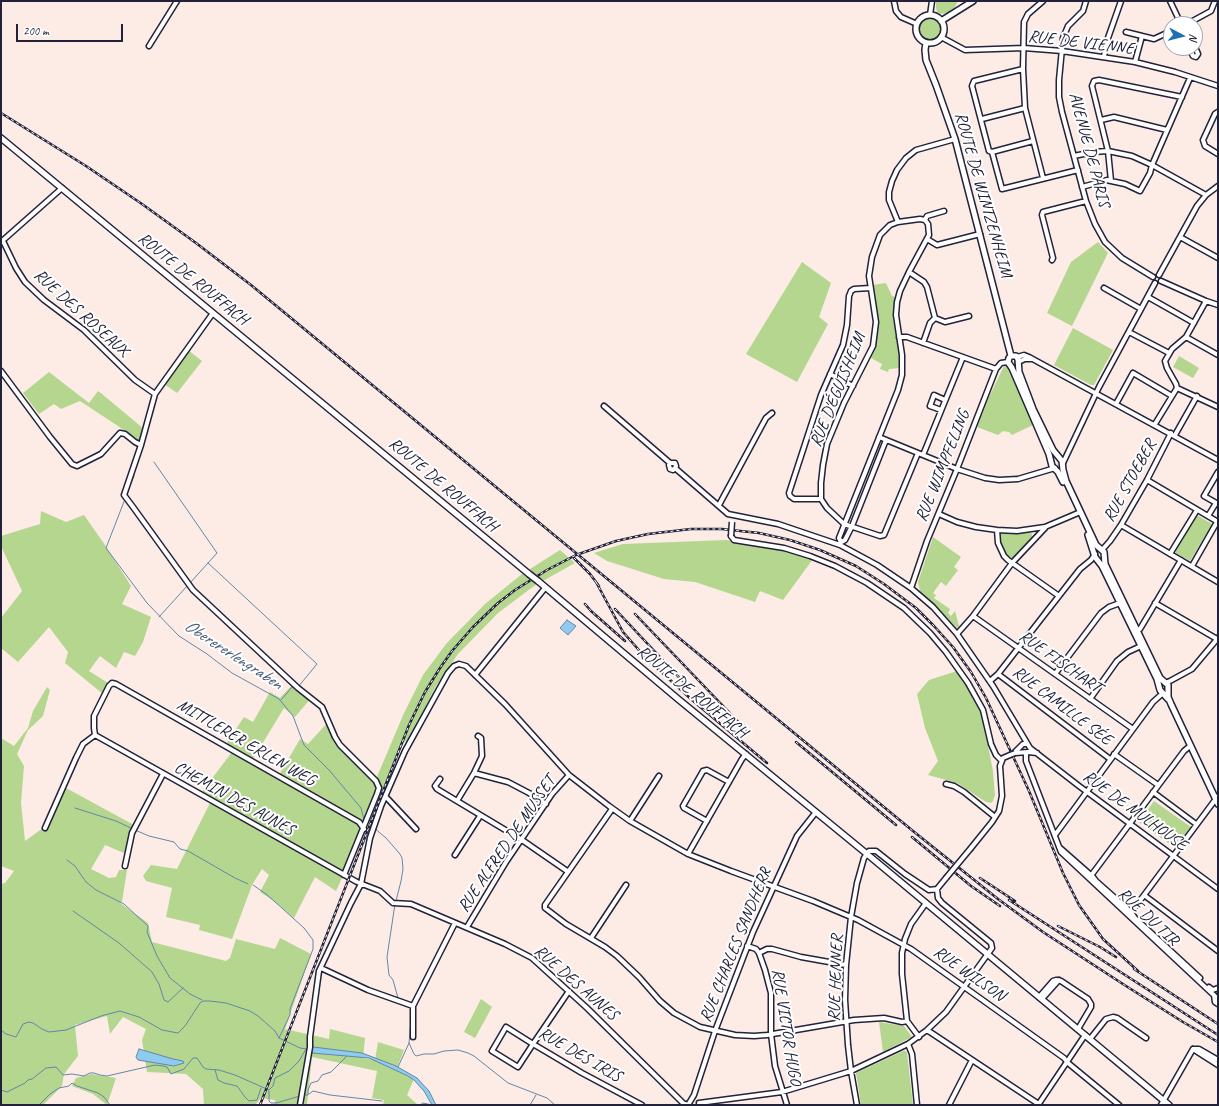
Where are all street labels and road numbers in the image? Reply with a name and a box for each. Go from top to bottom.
street label: RUE DE VIENNE [1027,26,1135,60]
street label: AVENUE DE PARIS [1064,90,1114,210]
street label: ROUTE DE WINTZENHEIM [950,110,1016,280]
street label: ROUTE DE ROUFFACH [134,228,252,330]
street label: RUE DES ROSEAUX [29,265,133,361]
street label: RUE D'ÉGUISHEIM [806,330,870,450]
street label: RUE WIMPFELING [911,407,975,525]
street label: ROUTE DE ROUFFACH [384,433,502,537]
street label: RUE STOEBER [1099,436,1161,526]
street label: RUE FISCHART [1015,626,1105,698]
street label: ROUTE DE ROUFFACH [633,641,751,743]
street label: RUE CAMILLE SÉE [1008,662,1116,750]
street label: MITTLERER ERLEN WEG [173,695,319,791]
street label: CHEMIN DES AUNES [170,758,298,840]
street label: RUE DE MULHOUSE [1079,766,1191,856]
street label: RUE ALFRED DE MUSSET [454,772,560,916]
street label: RUE CHARLES SANDHERR [696,865,776,1025]
street label: RUE DU TIR [1113,884,1183,950]
street label: RUE HENNER [824,934,848,1022]
street label: RUE DES AUNES [530,941,622,1025]
street label: RUE WILSON [929,942,1009,1006]
street label: RUE VICTOR HUGO [767,967,805,1087]
street label: RUE DES IRIS [535,1023,625,1087]

